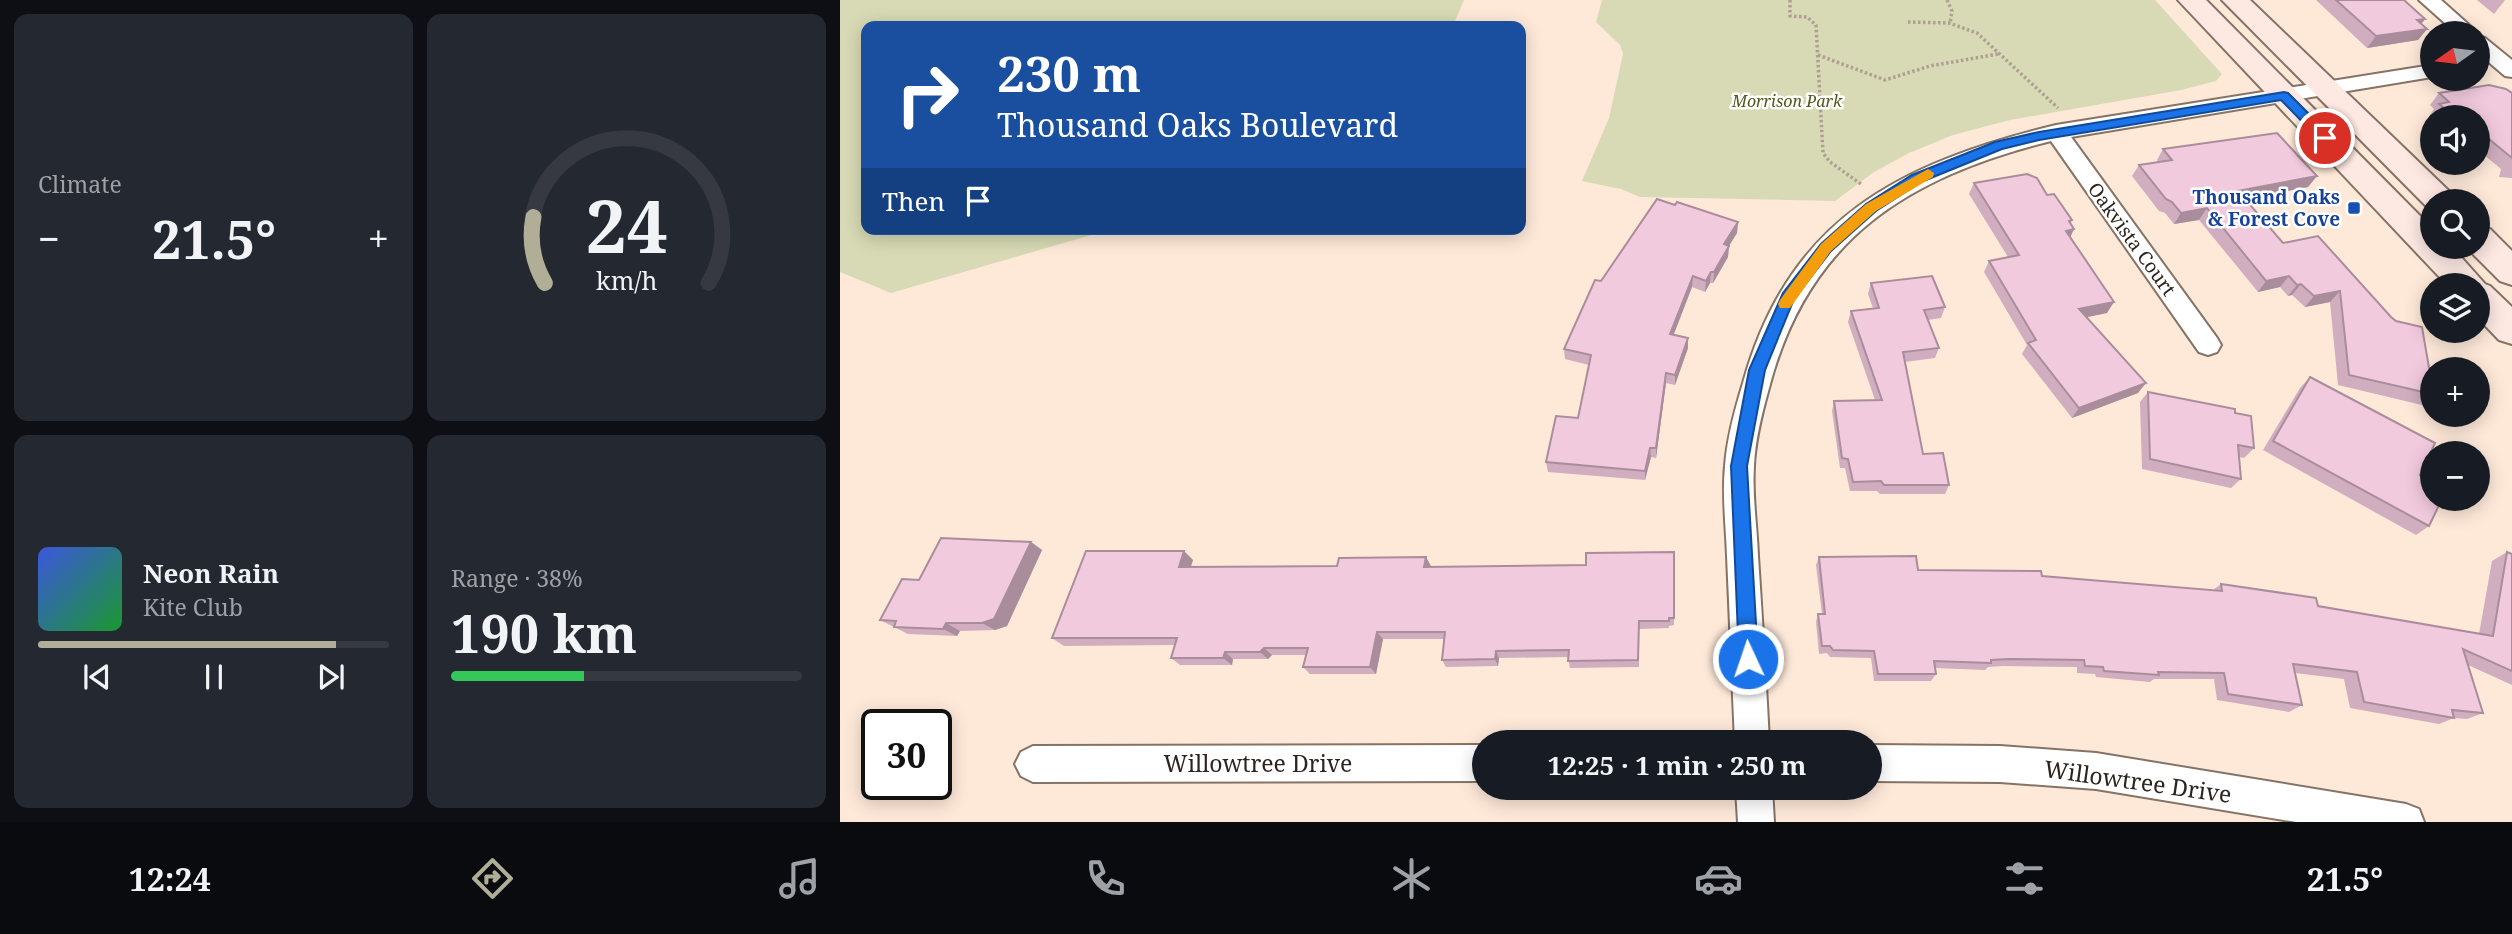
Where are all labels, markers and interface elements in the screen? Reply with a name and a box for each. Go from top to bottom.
north arrow [2420,21,2490,91]
map controls [2420,21,2490,511]
text: 230 m [997,40,1141,106]
icon: right [882,49,973,140]
park label: Morrison Park [1731,90,1843,112]
text: Thousand Oaks Boulevard [997,103,1398,146]
button: sound [2420,105,2490,175]
pin [2295,108,2355,168]
icon: arrive [2306,119,2344,157]
text: Climate [38,168,122,200]
text: 24 [585,176,668,275]
street label: Oakvista Court [2082,177,2182,301]
icon: arrive [959,182,997,220]
text: Then [882,183,945,219]
place label: Thousand Oaks & Forest Cove [2193,184,2340,232]
button: search [2420,189,2490,259]
marker: Thousand Oaks & Forest Cove [2346,200,2362,216]
text: 21.5° [152,203,276,274]
text: − [38,212,60,264]
text: + [368,212,389,264]
text: km/h [596,263,657,297]
button: layers [2420,273,2490,343]
button: + [2420,357,2490,427]
button: − [2420,441,2490,511]
text: Neon Rain [143,555,279,591]
text: Range · 38% [451,562,583,594]
text: Kite Club [143,591,243,623]
text: 190 km [451,597,637,668]
position arrow [1711,622,1785,696]
icon: previous [78,658,116,696]
icon: pause [195,658,233,696]
icon: next [312,658,350,696]
speed limit sign: 30 [861,709,952,800]
street label: Willowtree Drive [1164,747,1352,779]
text: 12:25 · 1 min · 250 m [1547,747,1807,783]
street label: Willowtree Drive [2042,752,2234,810]
icon: directions [468,854,517,903]
icon: music [775,854,824,903]
icon: phone [1081,854,1130,903]
icon: climate [1387,854,1436,903]
icon: car [1694,854,1743,903]
icon: filters [2000,854,2049,903]
text: 12:24 [129,857,211,900]
text: 21.5° [2307,857,2383,900]

